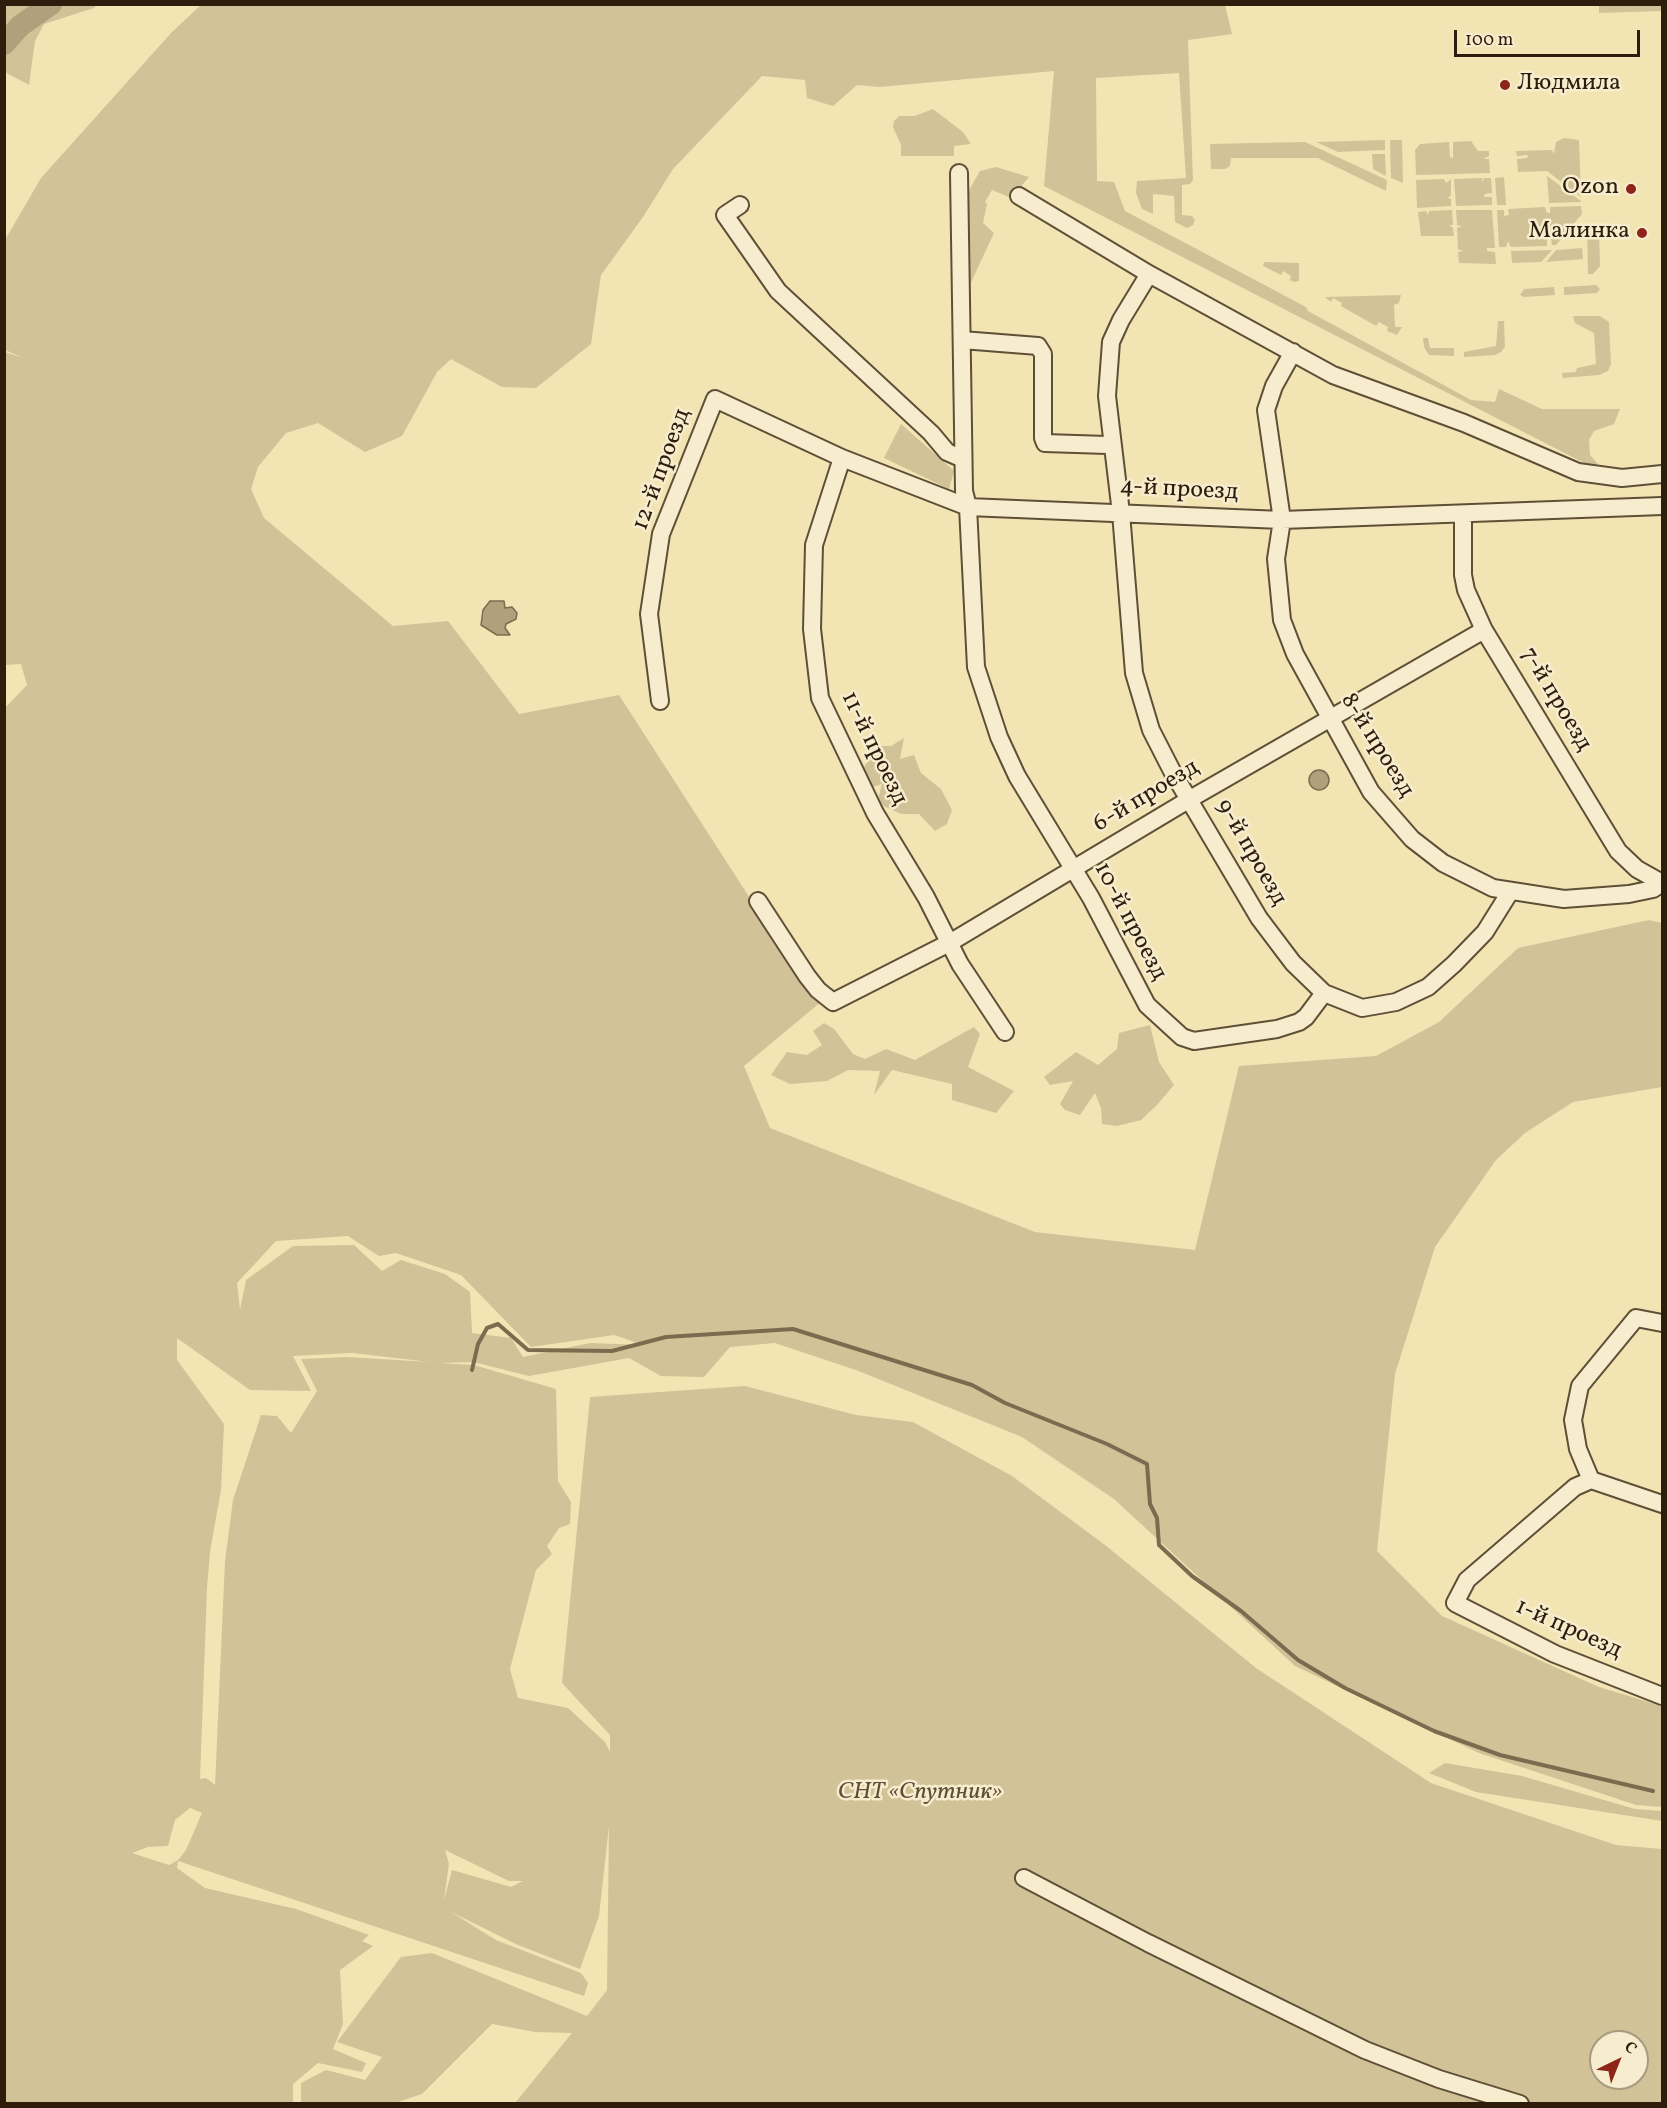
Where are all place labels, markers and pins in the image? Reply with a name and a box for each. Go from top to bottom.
place label: Людмила [1517,71,1621,99]
marker: Людмила [1498,78,1512,92]
place label: Ozon [1562,175,1619,203]
marker: Ozon [1624,182,1638,196]
place label: Малинка [1529,219,1630,247]
marker: Малинка [1635,226,1649,240]

